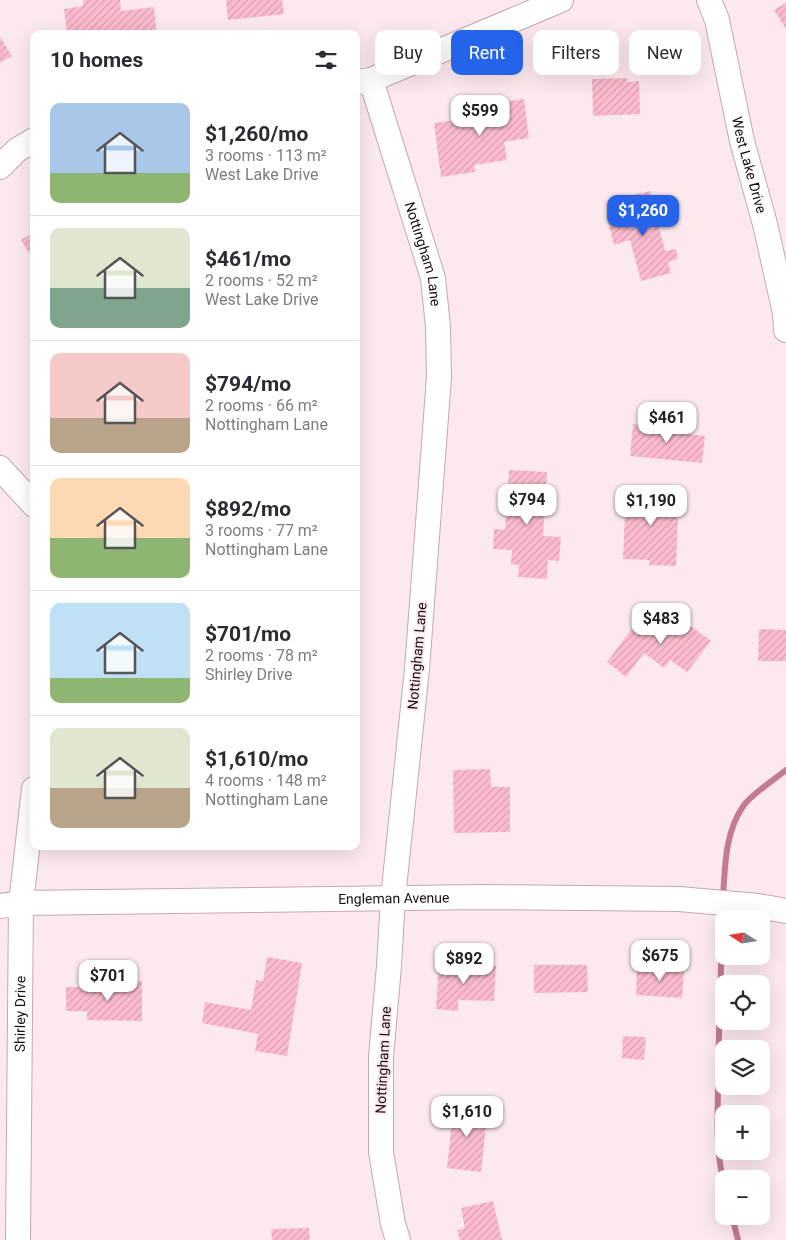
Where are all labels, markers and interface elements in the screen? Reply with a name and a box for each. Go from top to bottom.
chip: Buy [375,30,441,75]
chip: Rent [451,30,523,75]
chip: Filters [533,30,619,75]
chip: New [629,30,701,75]
icon: filters [312,46,340,74]
text: 10 homes [50,48,143,72]
pin: $599 [450,94,510,137]
text: $599 [462,101,498,120]
street label: West Lake Drive [729,115,770,215]
text: $1,260/mo [205,122,308,146]
icon: home [90,123,150,183]
text: 3 rooms · 113 m² [205,146,327,165]
text: West Lake Drive [205,165,319,184]
pin: $1,260 [602,194,684,237]
street label: Nottingham Lane [402,200,444,307]
text: $1,260 [618,201,668,220]
text: $461/mo [205,247,291,271]
icon: home [90,248,150,308]
text: 2 rooms · 52 m² [205,271,318,290]
text: West Lake Drive [205,290,319,309]
text: $794/mo [205,372,291,396]
icon: home [90,373,150,433]
text: 2 rooms · 66 m² [205,396,318,415]
pin: $461 [637,402,697,444]
text: $461 [649,408,685,427]
text: Nottingham Lane [205,415,328,434]
pin: $794 [497,484,557,526]
pin: $1,190 [610,484,692,527]
text: $794 [509,490,545,509]
text: $1,190 [626,491,676,510]
text: $892/mo [205,497,291,521]
icon: home [90,498,150,558]
text: 3 rooms · 77 m² [205,521,318,540]
text: Nottingham Lane [205,540,328,559]
street label: Nottingham Lane [404,602,430,710]
pin: $483 [631,602,691,645]
text: $483 [643,609,679,628]
text: $701/mo [205,622,291,646]
icon: home [90,623,150,683]
text: 2 rooms · 78 m² [205,646,318,665]
text: Shirley Drive [205,665,292,684]
text: $1,610/mo [205,747,308,771]
icon: home [90,748,150,808]
text: 4 rooms · 148 m² [205,771,327,790]
text: Nottingham Lane [205,790,328,809]
street label: Engleman Avenue [338,889,450,907]
north arrow [715,910,770,965]
map controls [715,910,770,1225]
pin: $675 [630,940,690,982]
pin: $892 [434,942,494,985]
text: $675 [642,946,678,965]
text: $892 [446,949,482,968]
pin: $701 [78,960,138,1002]
text: $701 [90,966,126,985]
button: locate [715,975,770,1030]
street label: Shirley Drive [12,976,28,1052]
street label: Nottingham Lane [372,1006,394,1114]
button: layers [715,1040,770,1095]
pin: $1,610 [426,1096,508,1138]
text: $1,610 [442,1102,492,1121]
button: + [715,1105,770,1160]
button: − [715,1170,770,1225]

